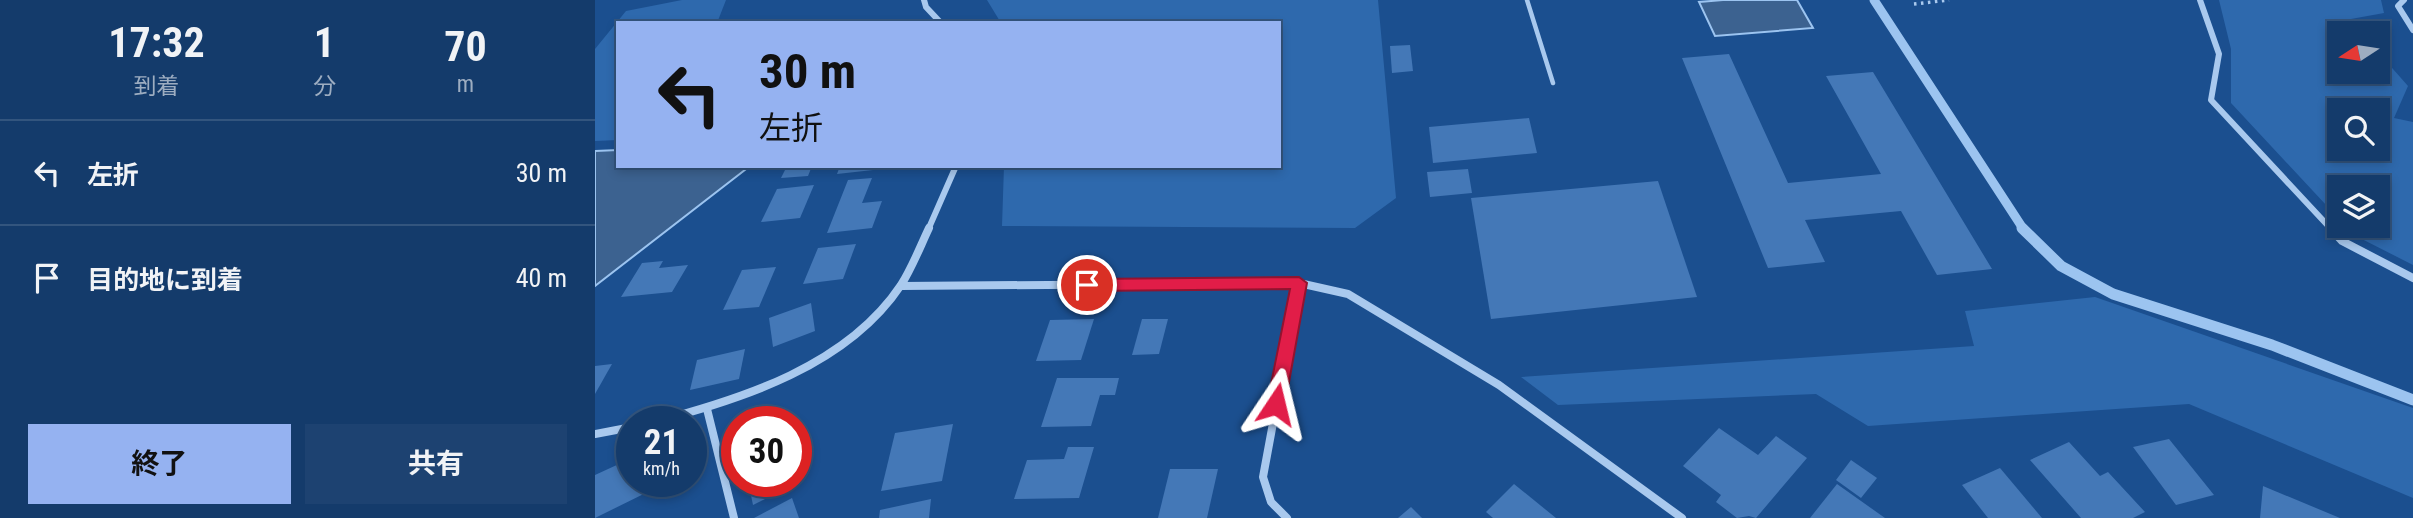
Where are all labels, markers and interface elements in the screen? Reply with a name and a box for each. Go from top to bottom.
text: 17:32 [108,18,205,67]
text: 1 [314,18,335,67]
north arrow [2327,21,2391,84]
map controls [2327,21,2390,238]
text: 70 [444,22,487,71]
text: 30 m [759,43,856,100]
icon: left [644,49,735,140]
text: m [457,71,474,98]
text: 到着 [133,73,179,100]
text: 分 [313,73,336,100]
button: search [2327,98,2390,161]
text: 左折 [759,109,823,147]
icon: left [28,154,66,192]
text: 30 m [516,158,567,188]
text: 左折 [87,160,139,190]
button: layers [2327,175,2390,238]
pin [1057,255,1117,315]
icon: arrive [28,259,66,297]
text: 40 m [516,263,567,293]
text: 目的地に到着 [87,265,243,295]
icon: arrive [1068,266,1106,304]
position arrow [1239,367,1313,441]
speed limit sign: 30 [721,406,812,497]
text: 21 [644,422,679,463]
button: 終了 [28,424,291,504]
button: 共有 [305,424,567,504]
text: km/h [643,458,680,479]

